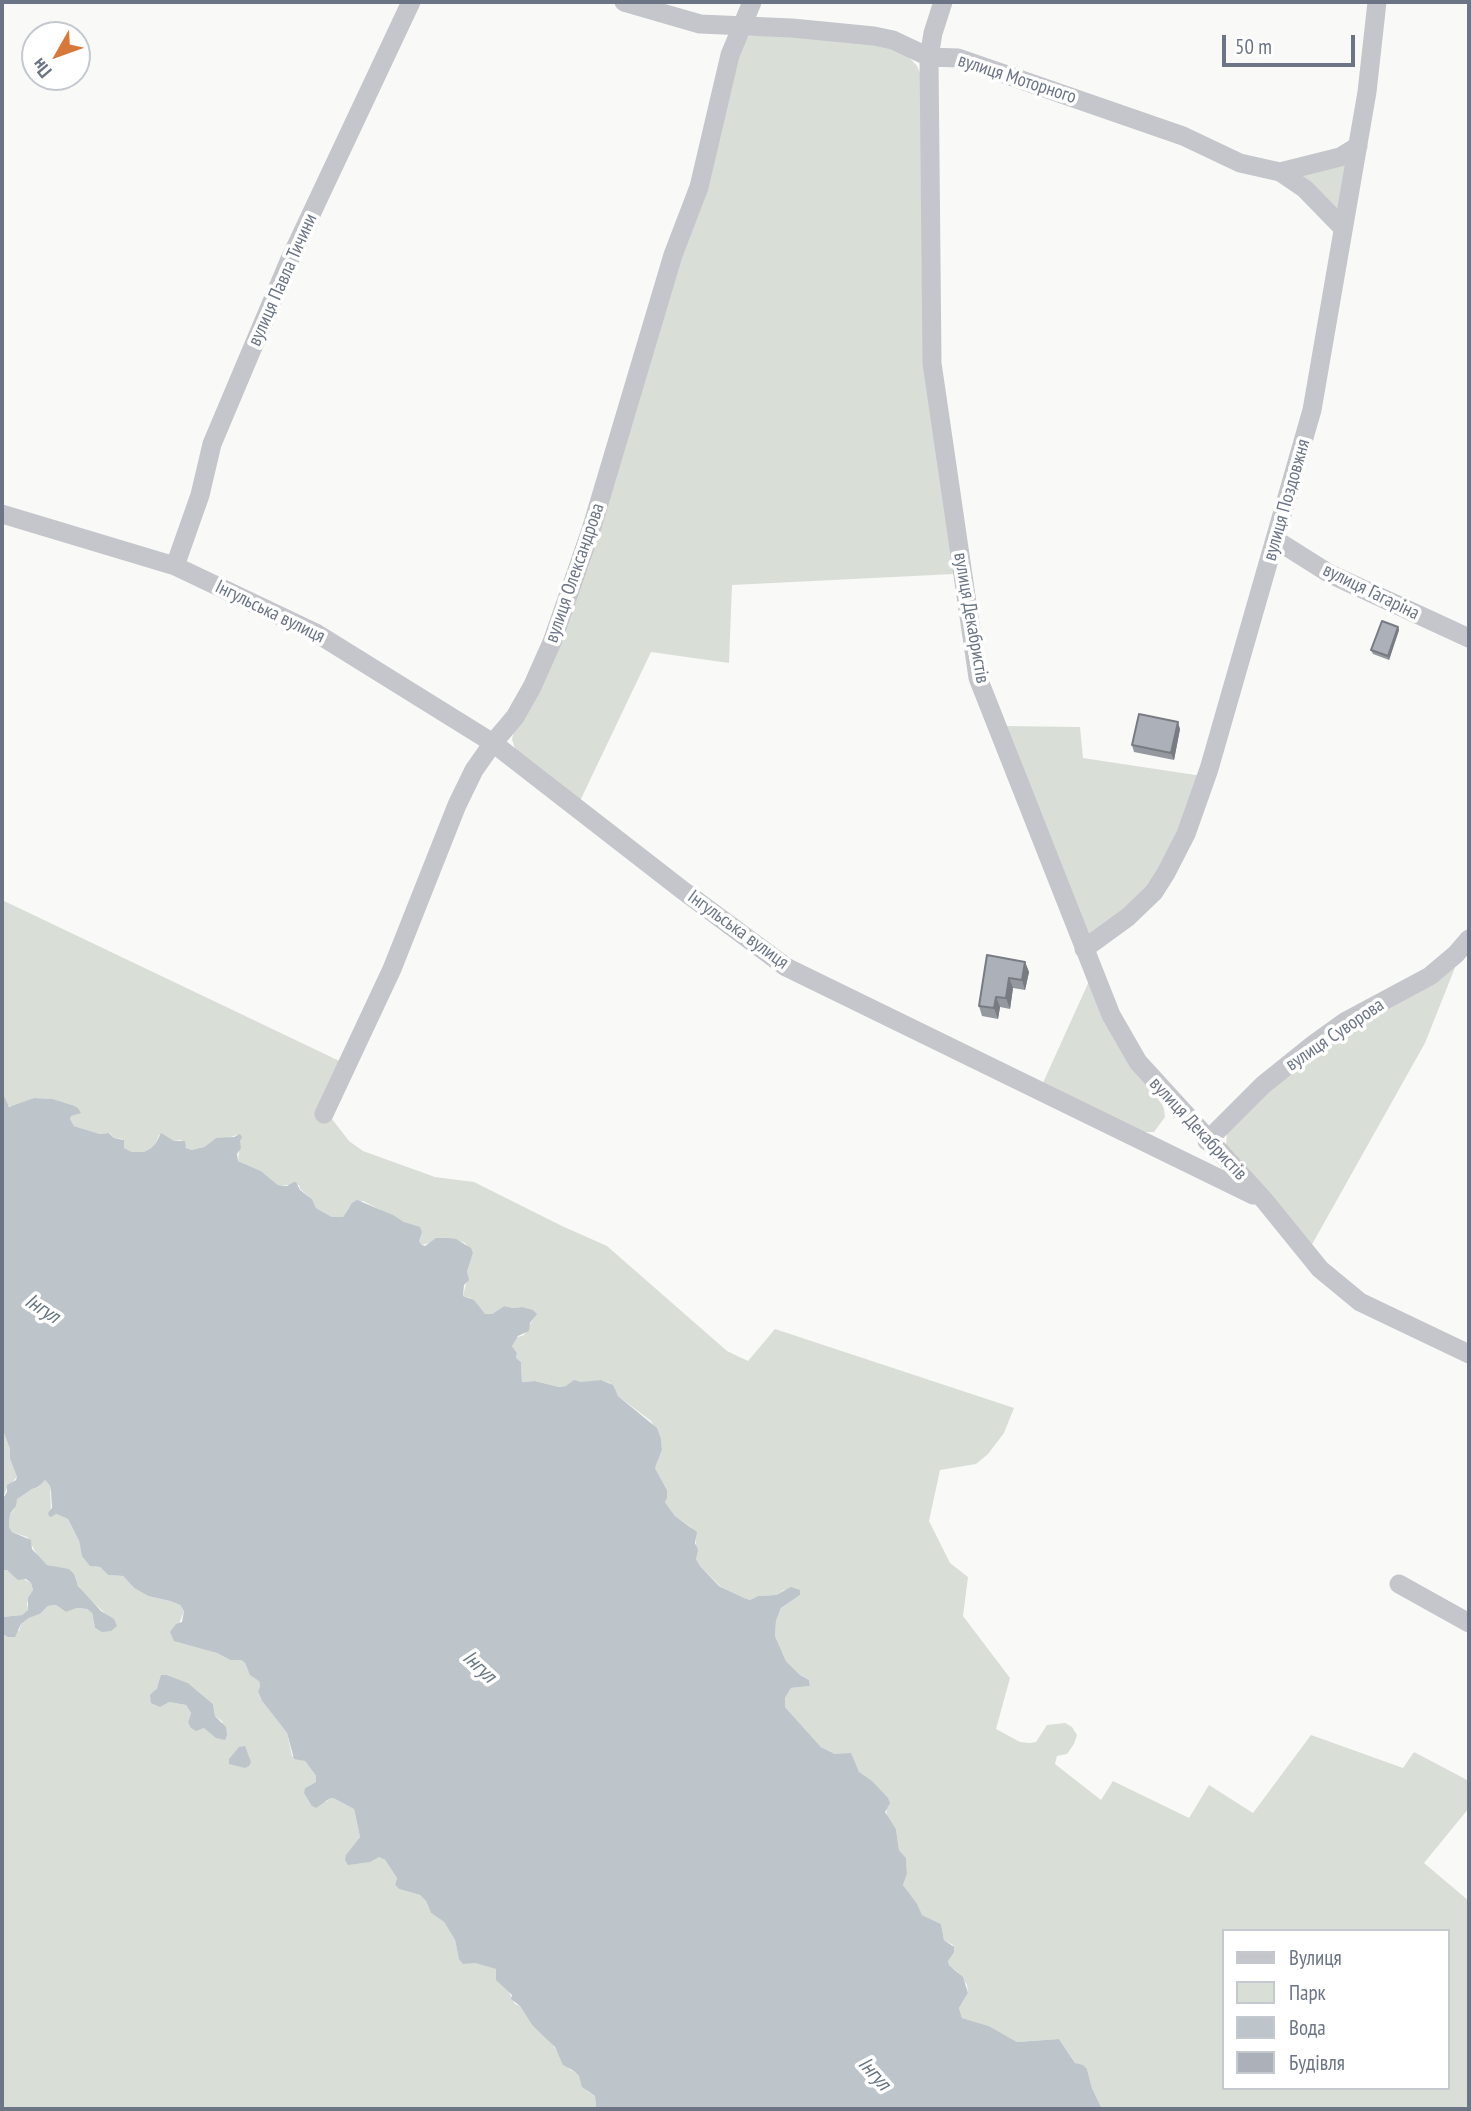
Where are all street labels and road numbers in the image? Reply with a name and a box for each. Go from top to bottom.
street label: вулиця Моторного [955,49,1079,109]
street label: вулиця Павла Тичини [244,210,322,350]
street label: вулиця Поздовжня [1259,437,1315,563]
street label: вулиця Олександрова [540,500,610,646]
street label: вулиця Декабристів [948,551,994,685]
street label: вулиця Гагаріна [1319,559,1423,625]
street label: Інгульська вулиця [211,576,329,648]
street label: Інгульська вулиця [683,886,793,974]
street label: вулиця Суворова [1282,994,1388,1076]
street label: вулиця Декабристів [1145,1073,1251,1185]

